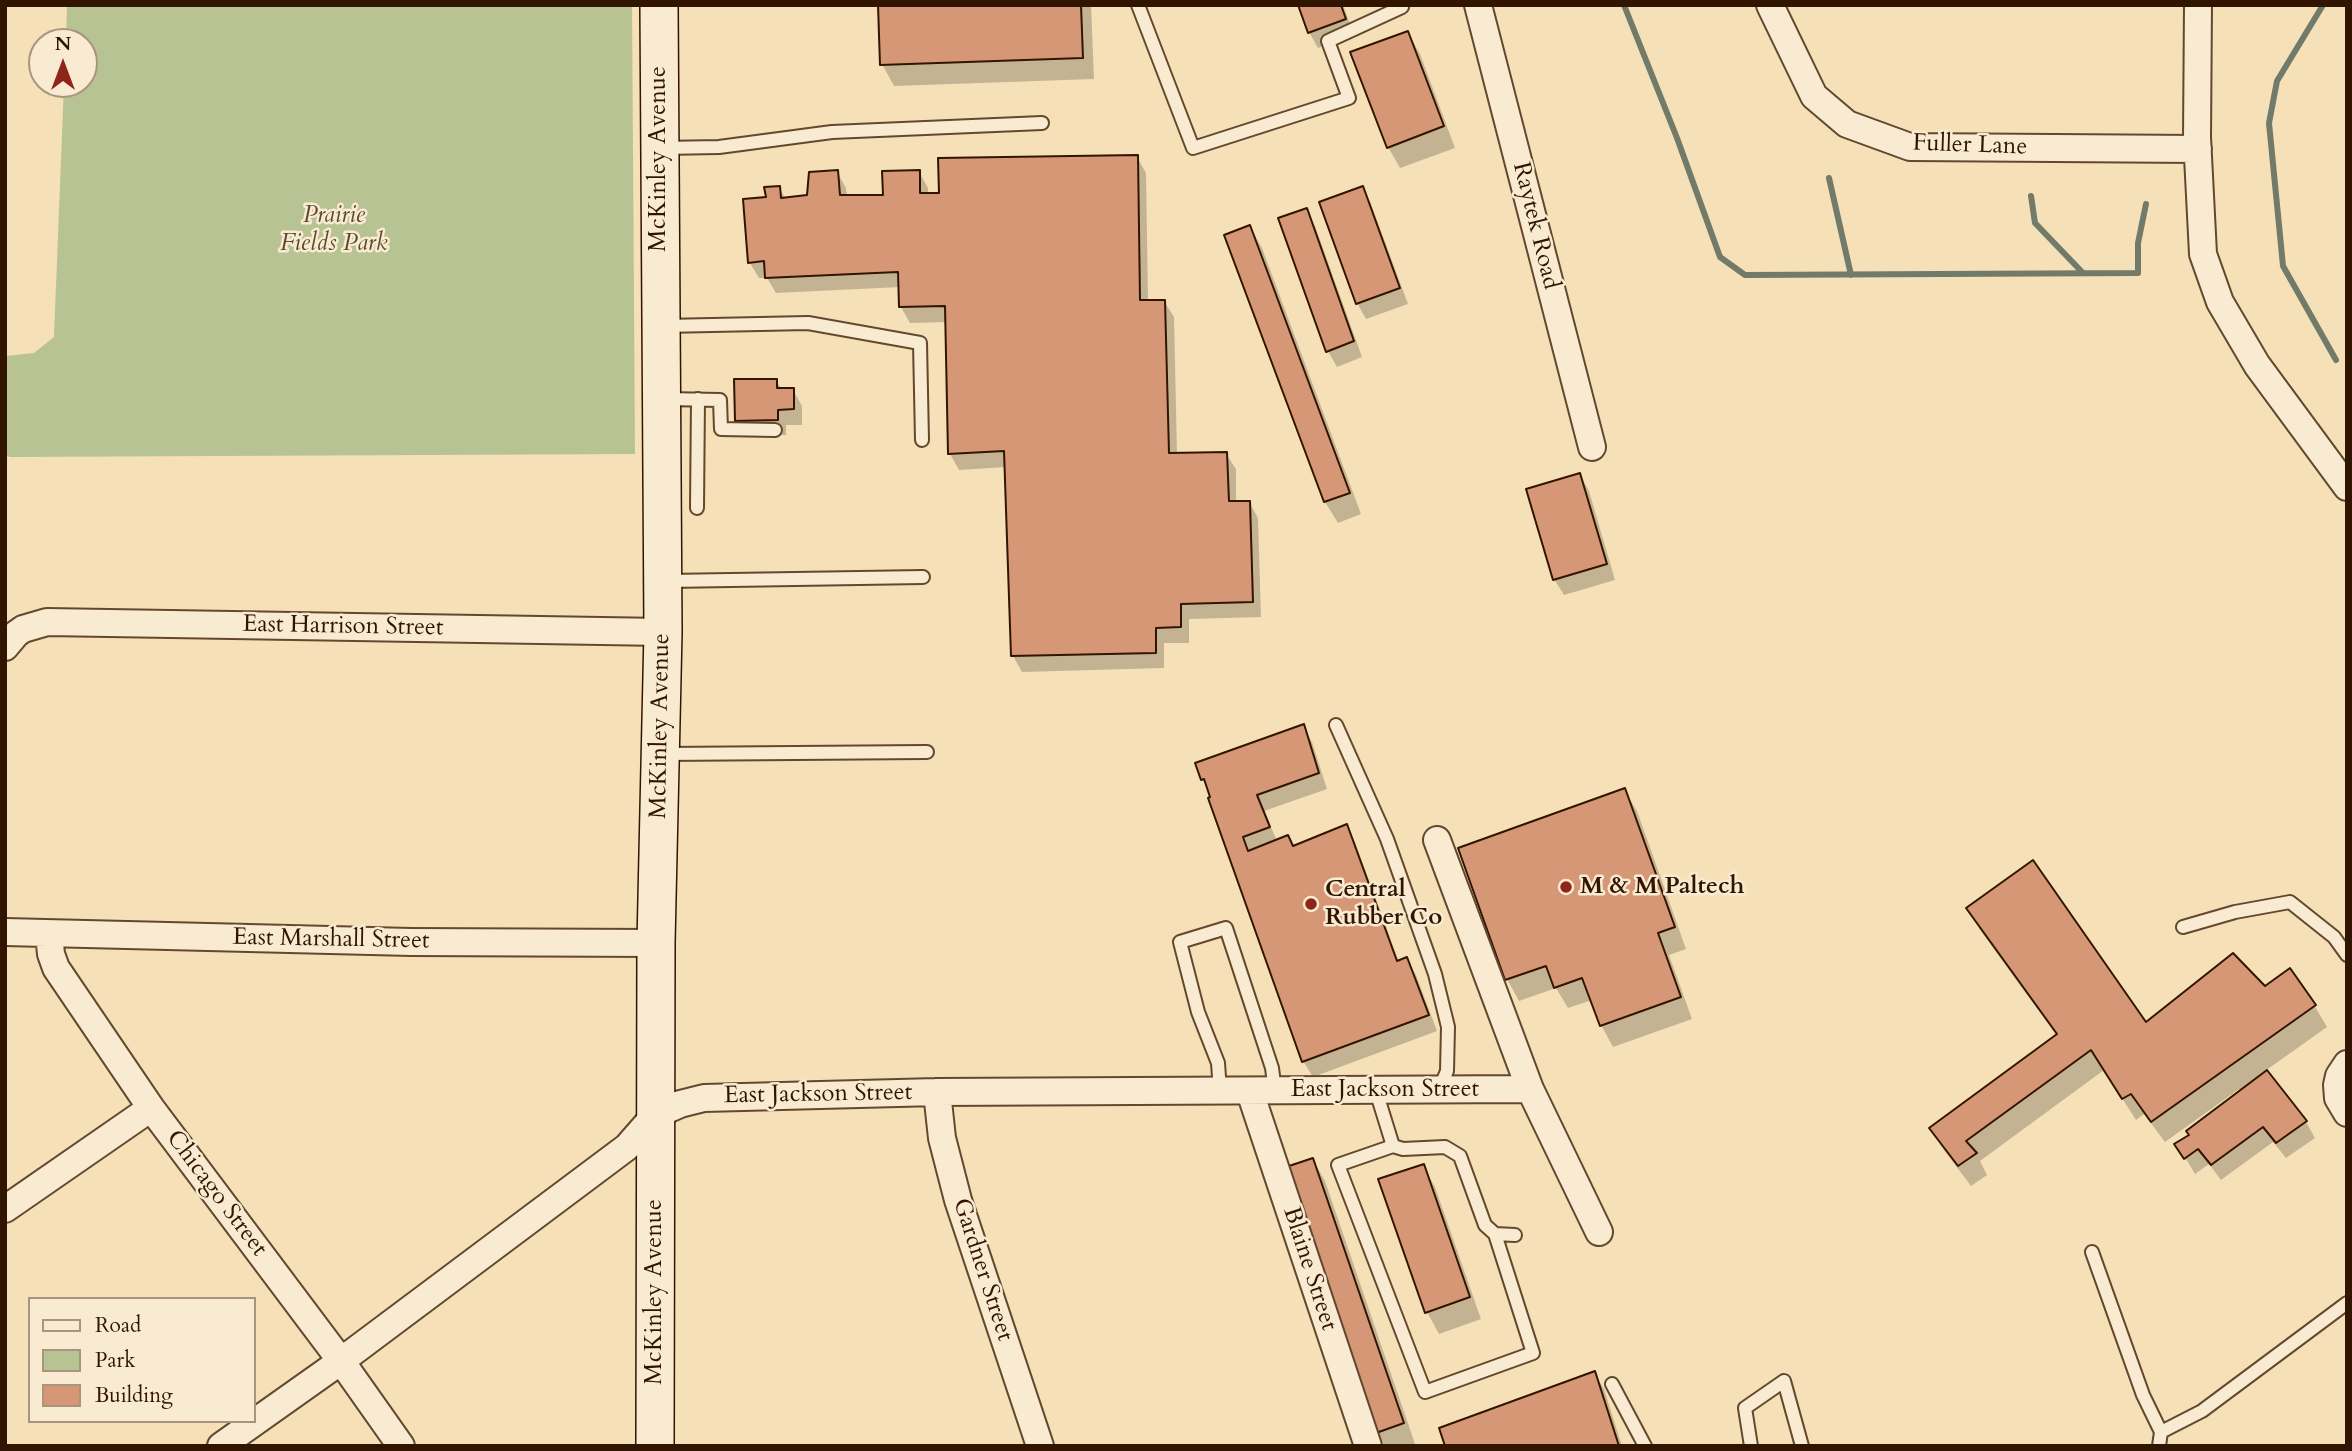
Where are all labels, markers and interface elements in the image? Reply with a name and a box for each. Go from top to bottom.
north arrow [28,28,98,98]
text: N [55,31,71,57]
street label: McKinley Avenue [645,66,673,252]
street label: Fuller Lane [1912,130,2028,162]
street label: Raytek Road [1505,159,1565,293]
park label: Prairie Fields Park [280,202,388,258]
street label: East Harrison Street [242,611,444,643]
street label: McKinley Avenue [645,633,677,819]
place label: M & M Paltech [1580,873,1744,901]
place label: Central Rubber Co [1325,876,1442,932]
marker: M & M Paltech [1558,879,1574,895]
marker: Central Rubber Co [1303,896,1319,912]
street label: East Marshall Street [232,924,430,956]
street label: East Jackson Street [1291,1076,1479,1104]
street label: East Jackson Street [724,1079,912,1111]
street label: Chicago Street [159,1125,273,1263]
street label: Gardner Street [945,1195,1019,1345]
street label: McKinley Avenue [641,1199,669,1385]
street label: Blaine Street [1275,1204,1343,1334]
legend [28,1297,256,1423]
text: Road [95,1311,141,1340]
text: Park [95,1346,135,1375]
text: Building [95,1381,173,1410]

